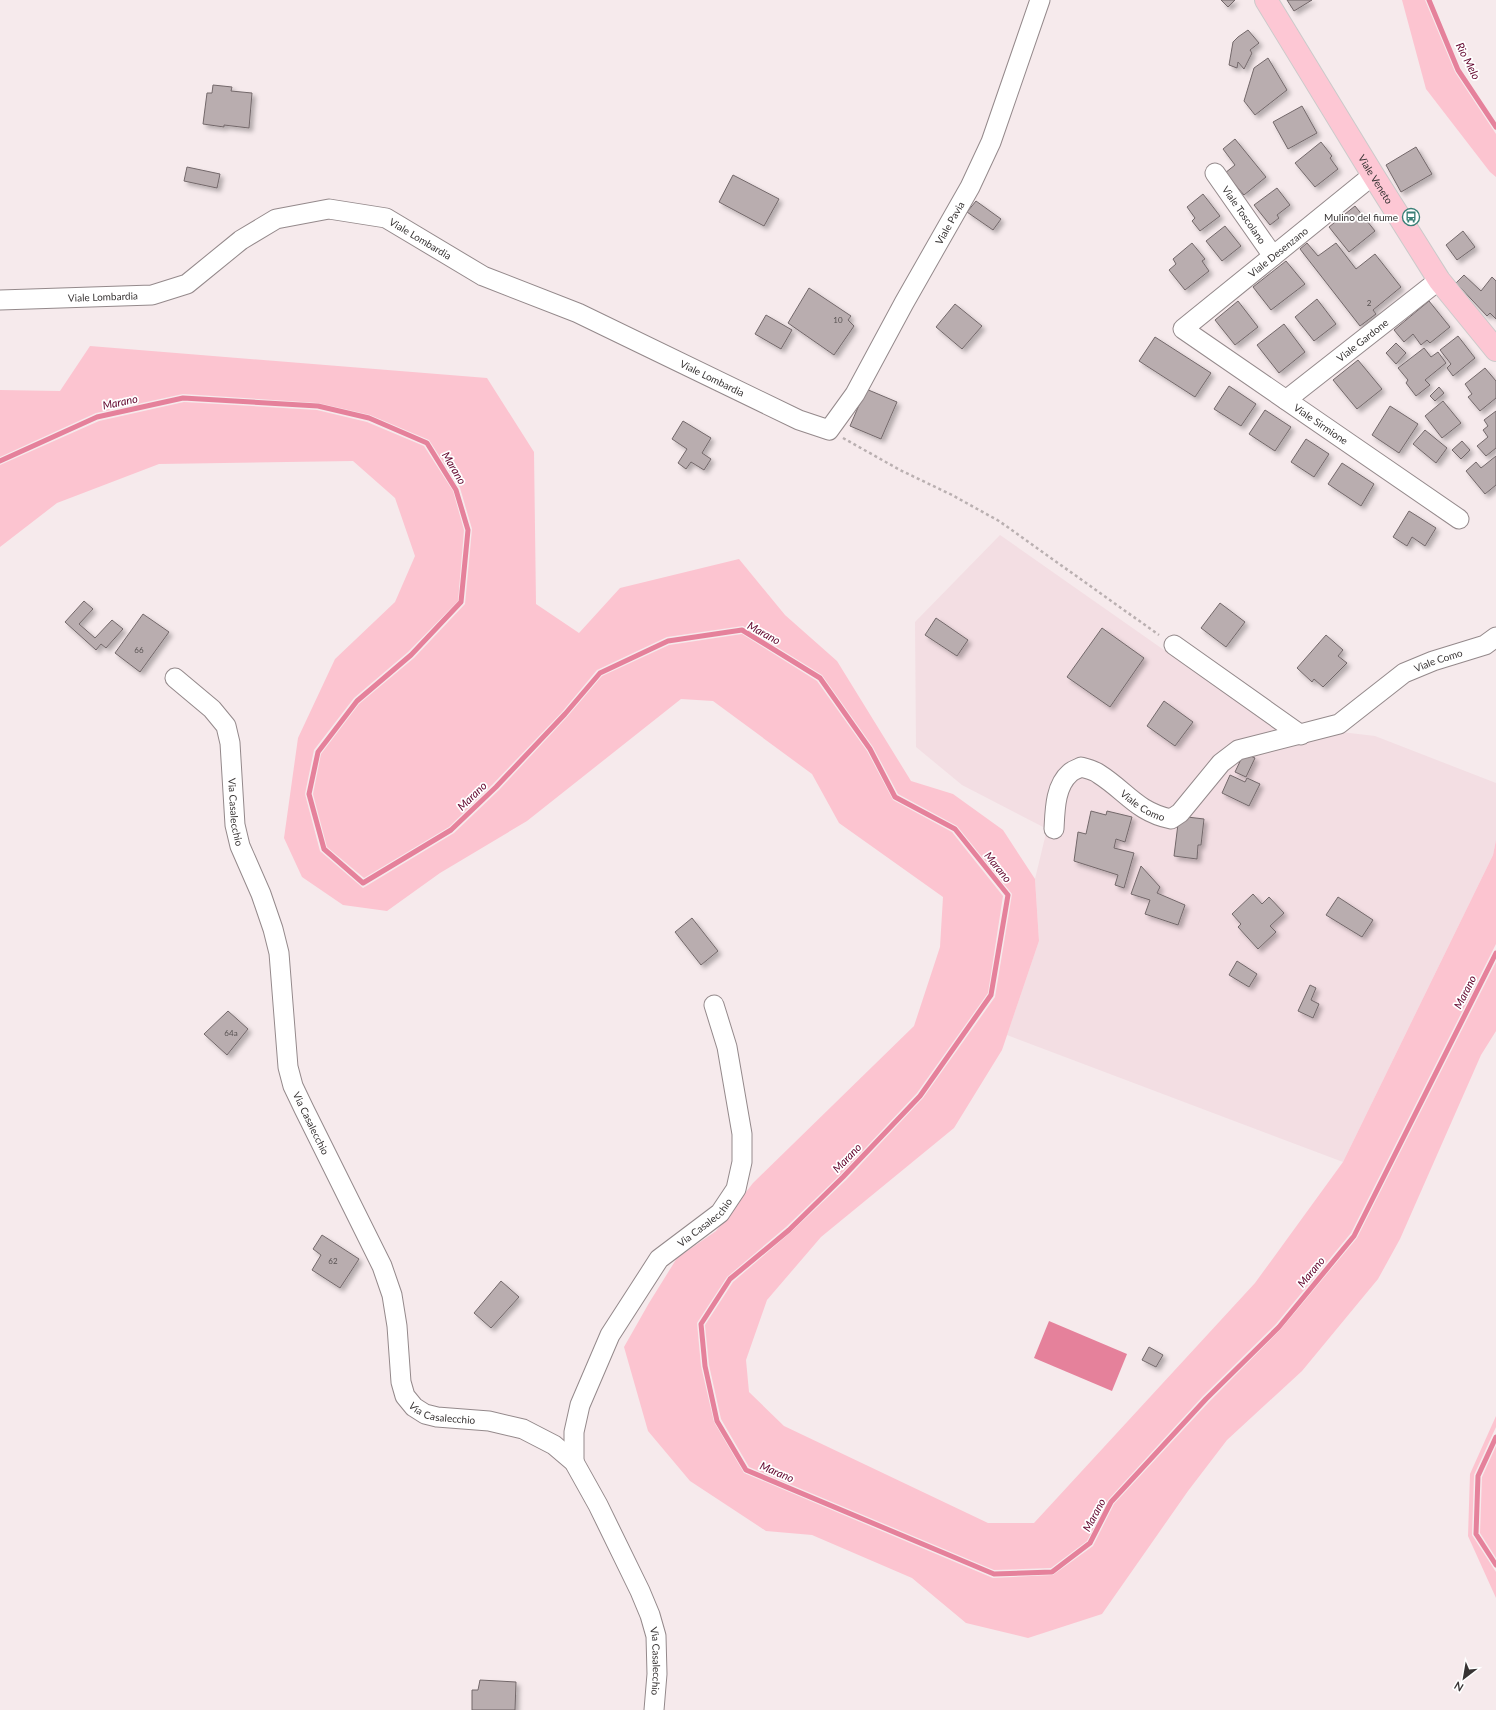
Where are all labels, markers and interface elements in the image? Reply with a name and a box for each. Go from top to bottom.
water label: Rio Melo [1454,40,1483,82]
street label: Viale Veneto [1356,152,1396,206]
street label: Viale Toscolano [1220,184,1269,246]
street label: Viale Pavia [933,199,967,247]
bus stop icon: Mulino del fiume [1401,207,1421,227]
place label: Mulino del fiume [1324,211,1398,223]
street label: Viale Lombardia [387,215,454,262]
street label: Viale Desenzano [1246,224,1310,280]
street label: Viale Lombardia [68,289,138,304]
house number: 2 [1367,298,1372,308]
house number: 10 [833,315,843,325]
street label: Viale Gardone [1334,316,1391,364]
street label: Viale Lombardia [678,357,746,399]
water label: Marano [101,391,139,412]
street label: Viale Sirmione [1292,401,1350,447]
water label: Marano [440,449,469,487]
water label: Marano [746,618,783,647]
house number: 66 [134,645,144,655]
street label: Viale Como [1412,646,1464,674]
street label: Via Casalecchio [226,778,246,847]
water label: Marano [454,778,489,813]
street label: Viale Como [1118,787,1167,823]
water label: Marano [982,849,1015,885]
water label: Marano [1451,973,1479,1011]
house number: 64a [224,1028,238,1038]
street label: Via Casalecchio [291,1090,332,1157]
water label: Marano [830,1140,864,1175]
street label: Via Casalecchio [675,1196,734,1249]
water label: Marano [1294,1254,1327,1289]
house number: 62 [328,1256,338,1266]
street label: Via Casalecchio [406,1400,476,1426]
water label: Marano [758,1459,796,1485]
water label: Marano [1079,1496,1108,1534]
street label: Via Casalecchio [648,1626,663,1696]
north arrow [1444,1658,1484,1698]
text: N [1452,1679,1466,1695]

